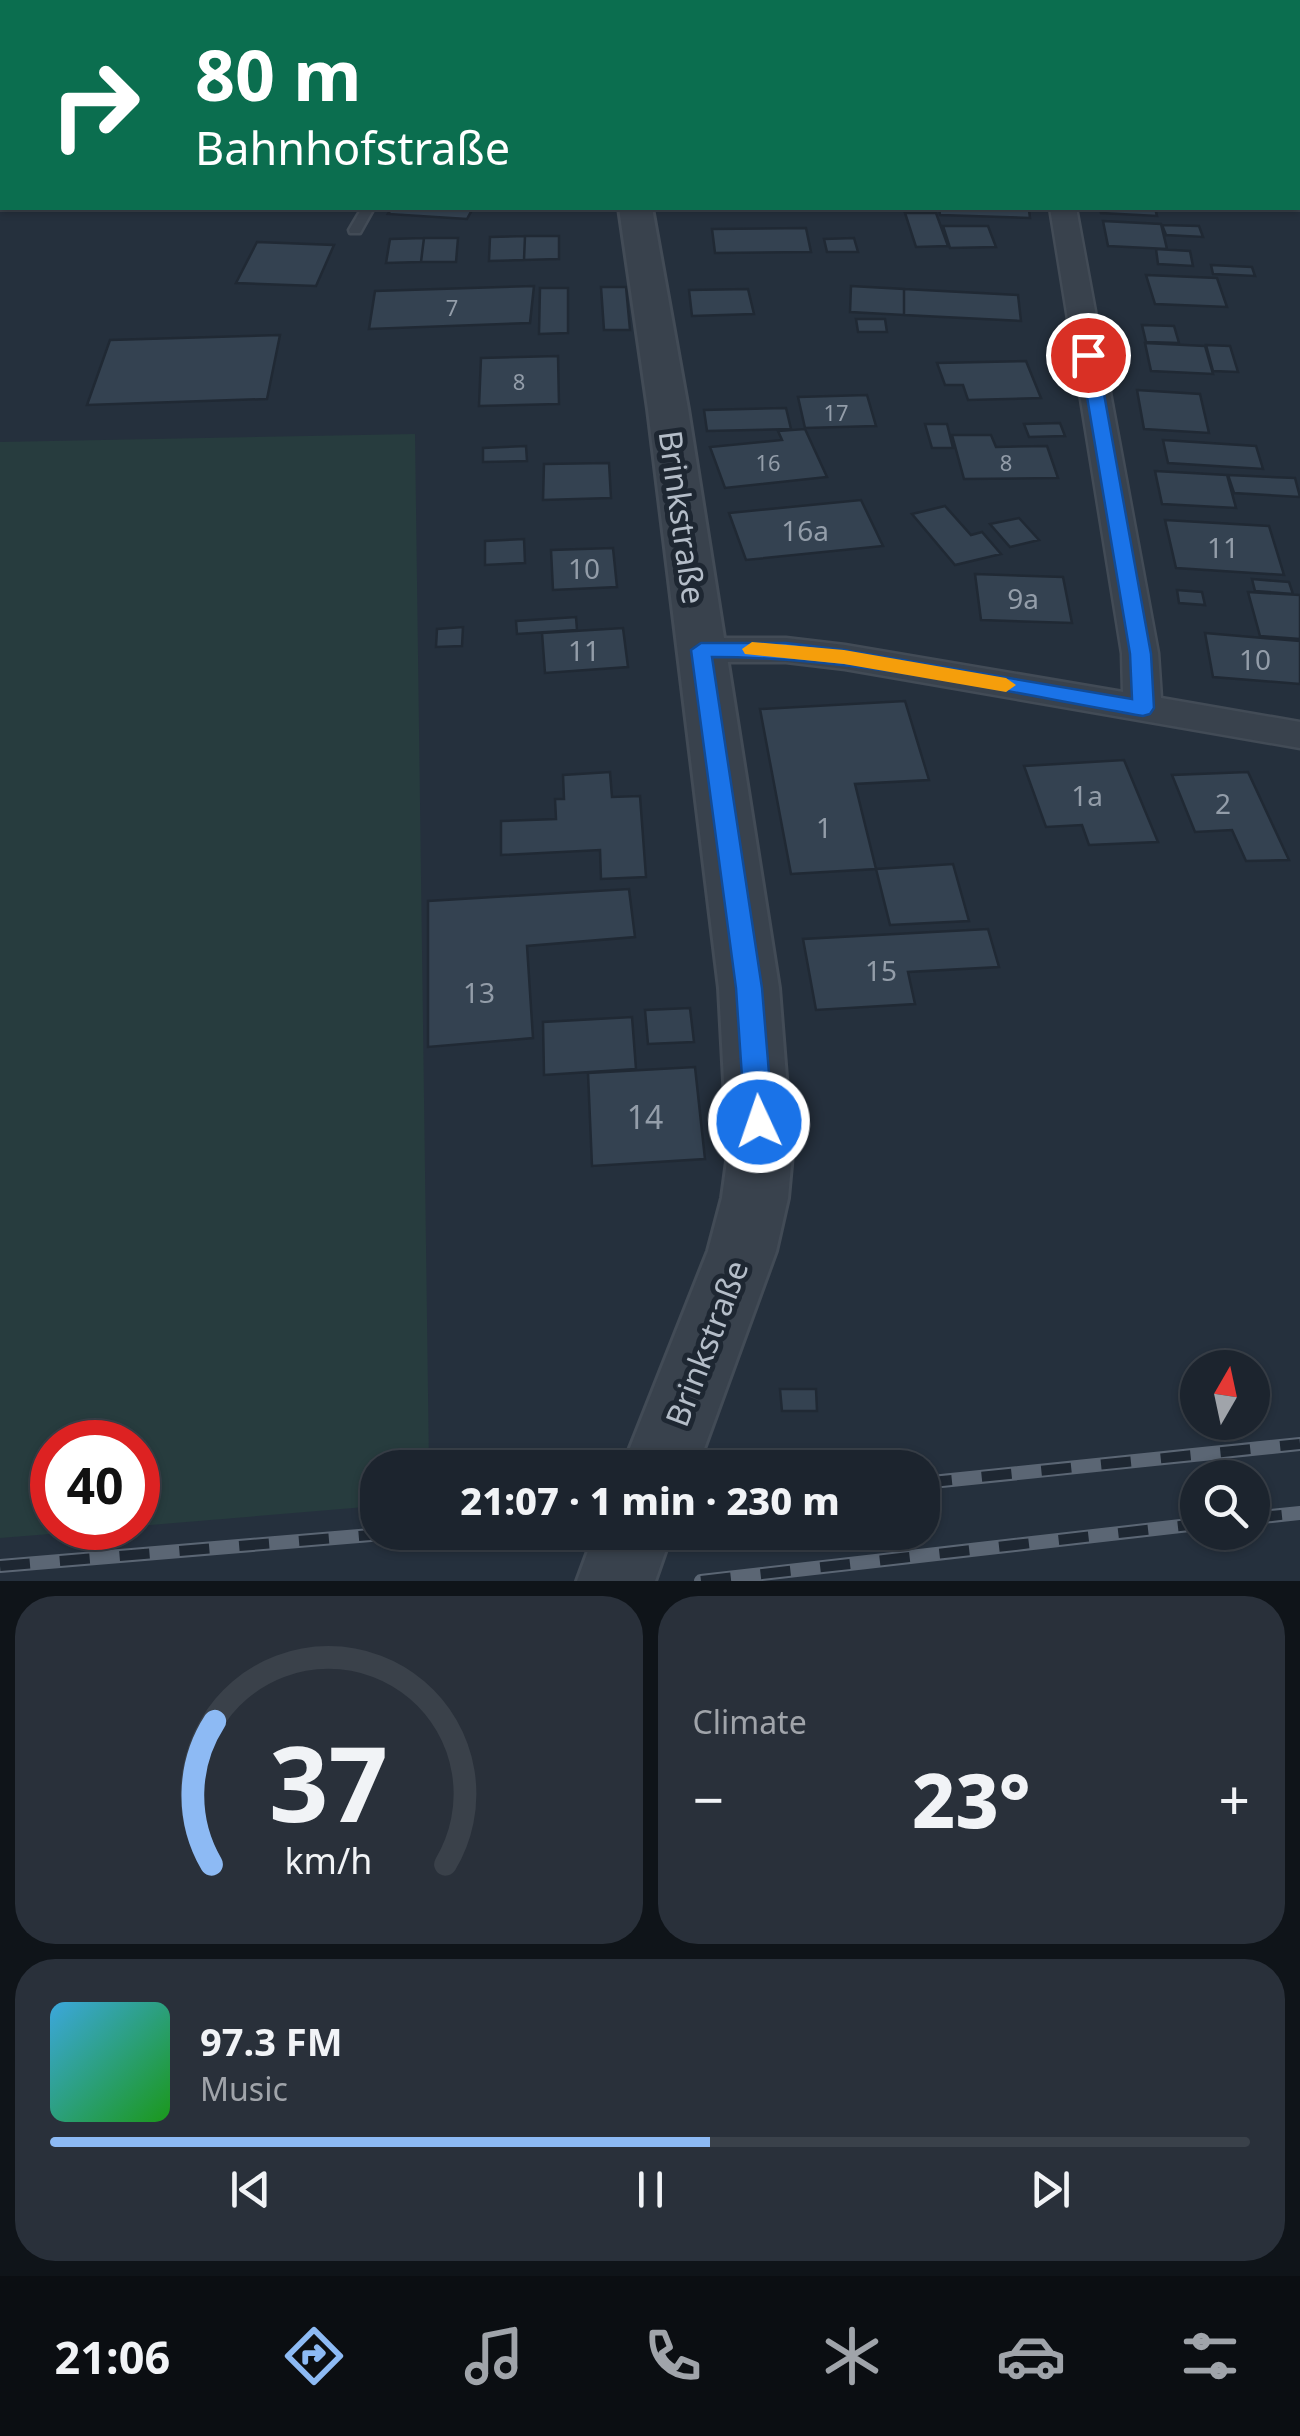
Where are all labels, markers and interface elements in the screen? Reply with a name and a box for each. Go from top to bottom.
text: 80 m [195,26,362,122]
icon: right [30,40,160,170]
text: Bahnhofstraße [195,117,510,178]
house number: 7 [446,292,458,322]
pin [1046,313,1131,398]
icon: arrive [1061,328,1116,383]
house number: 8 [513,366,525,396]
house number: 17 [823,397,849,427]
street label: Brinkstraße [650,427,716,607]
house number: 16 [755,447,781,477]
house number: 8 [1000,447,1012,477]
house number: 16a [781,511,829,549]
house number: 11 [1207,528,1239,566]
house number: 10 [568,549,600,587]
house number: 9a [1007,579,1039,617]
house number: 11 [568,631,600,669]
house number: 10 [1239,640,1271,678]
house number: 1a [1071,776,1103,814]
house number: 2 [1215,784,1231,822]
house number: 1 [816,808,832,846]
house number: 15 [865,951,897,989]
house number: 13 [463,973,495,1011]
position arrow [707,1070,811,1174]
house number: 14 [627,1095,663,1138]
street label: Brinkstraße [655,1254,757,1432]
north arrow [1180,1350,1270,1440]
map controls [1180,1350,1270,1550]
speed limit sign: 40 [30,1420,160,1550]
button: search [1180,1460,1270,1550]
text: 21:07 · 1 min · 230 m [460,1474,840,1526]
text: Climate [693,1700,807,1743]
text: 37 [269,1711,388,1852]
text: 23° [912,1748,1030,1850]
text: − [693,1761,724,1836]
text: + [1219,1761,1250,1836]
text: km/h [285,1836,373,1884]
text: 97.3 FM [200,2015,342,2067]
text: Music [200,2067,288,2110]
icon: previous [223,2162,278,2217]
icon: pause [623,2162,678,2217]
icon: next [1023,2162,1078,2217]
icon: directions [279,2321,349,2391]
icon: music [459,2321,529,2391]
icon: phone [638,2321,708,2391]
icon: climate [817,2321,887,2391]
icon: car [996,2321,1066,2391]
icon: filters [1175,2321,1245,2391]
text: 21:06 [55,2326,170,2387]

